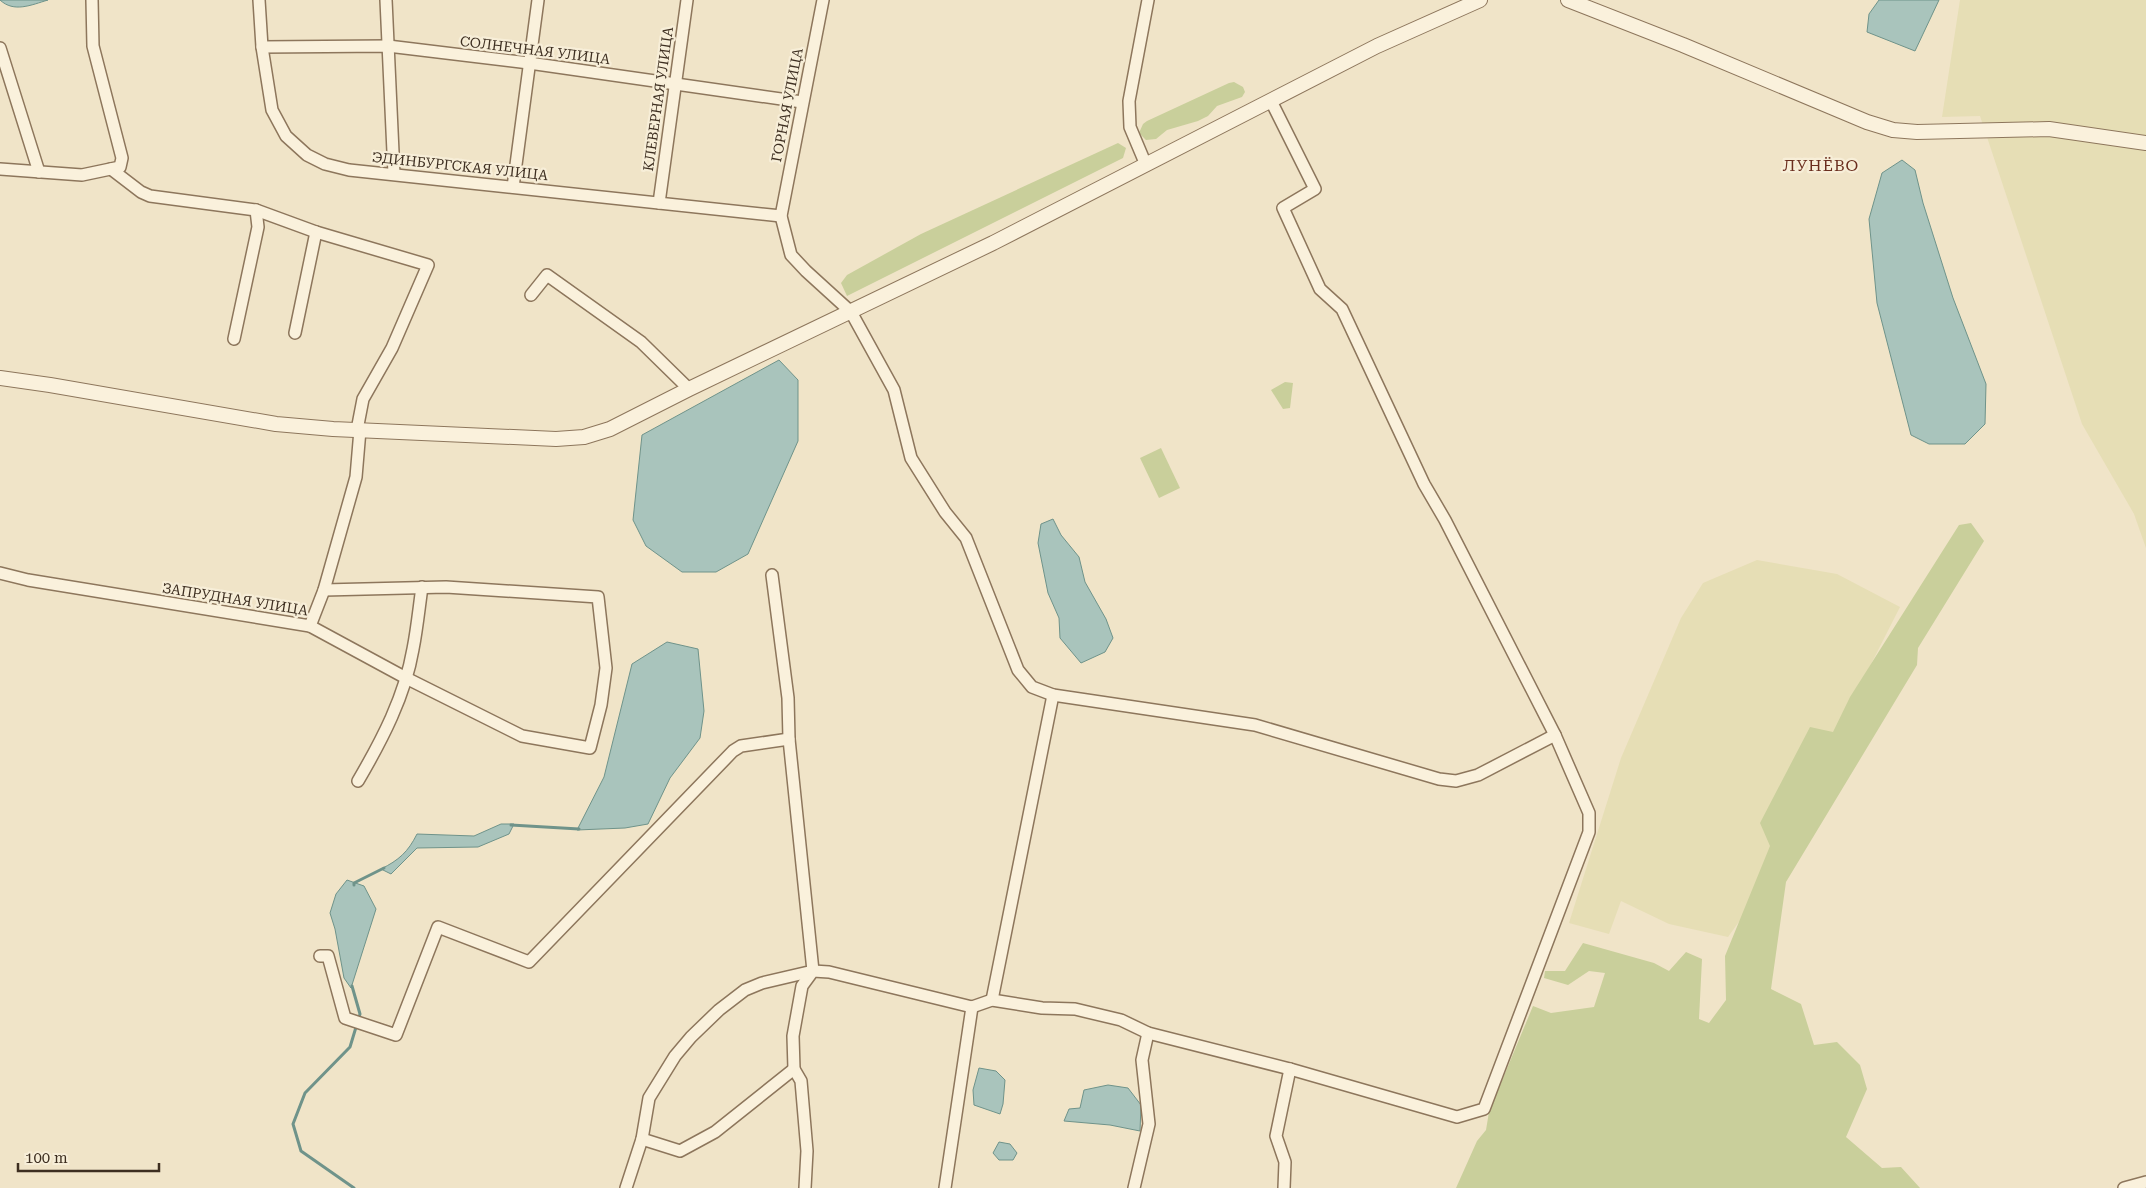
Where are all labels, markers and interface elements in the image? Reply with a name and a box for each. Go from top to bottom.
street label: КЛЕВЕРНАЯ УЛИЦА [640,26,676,172]
street label: СОЛНЕЧНАЯ УЛИЦА [459,33,611,67]
street label: ГОРНАЯ УЛИЦА [768,46,806,163]
street label: ЭДИНБУРГСКАЯ УЛИЦА [371,149,549,183]
district label: ЛУНЁВО [1783,156,1859,175]
street label: ЗАПРУДНАЯ УЛИЦА [161,580,309,618]
scale bar [18,1140,159,1172]
text: 100 m [25,1149,68,1167]

